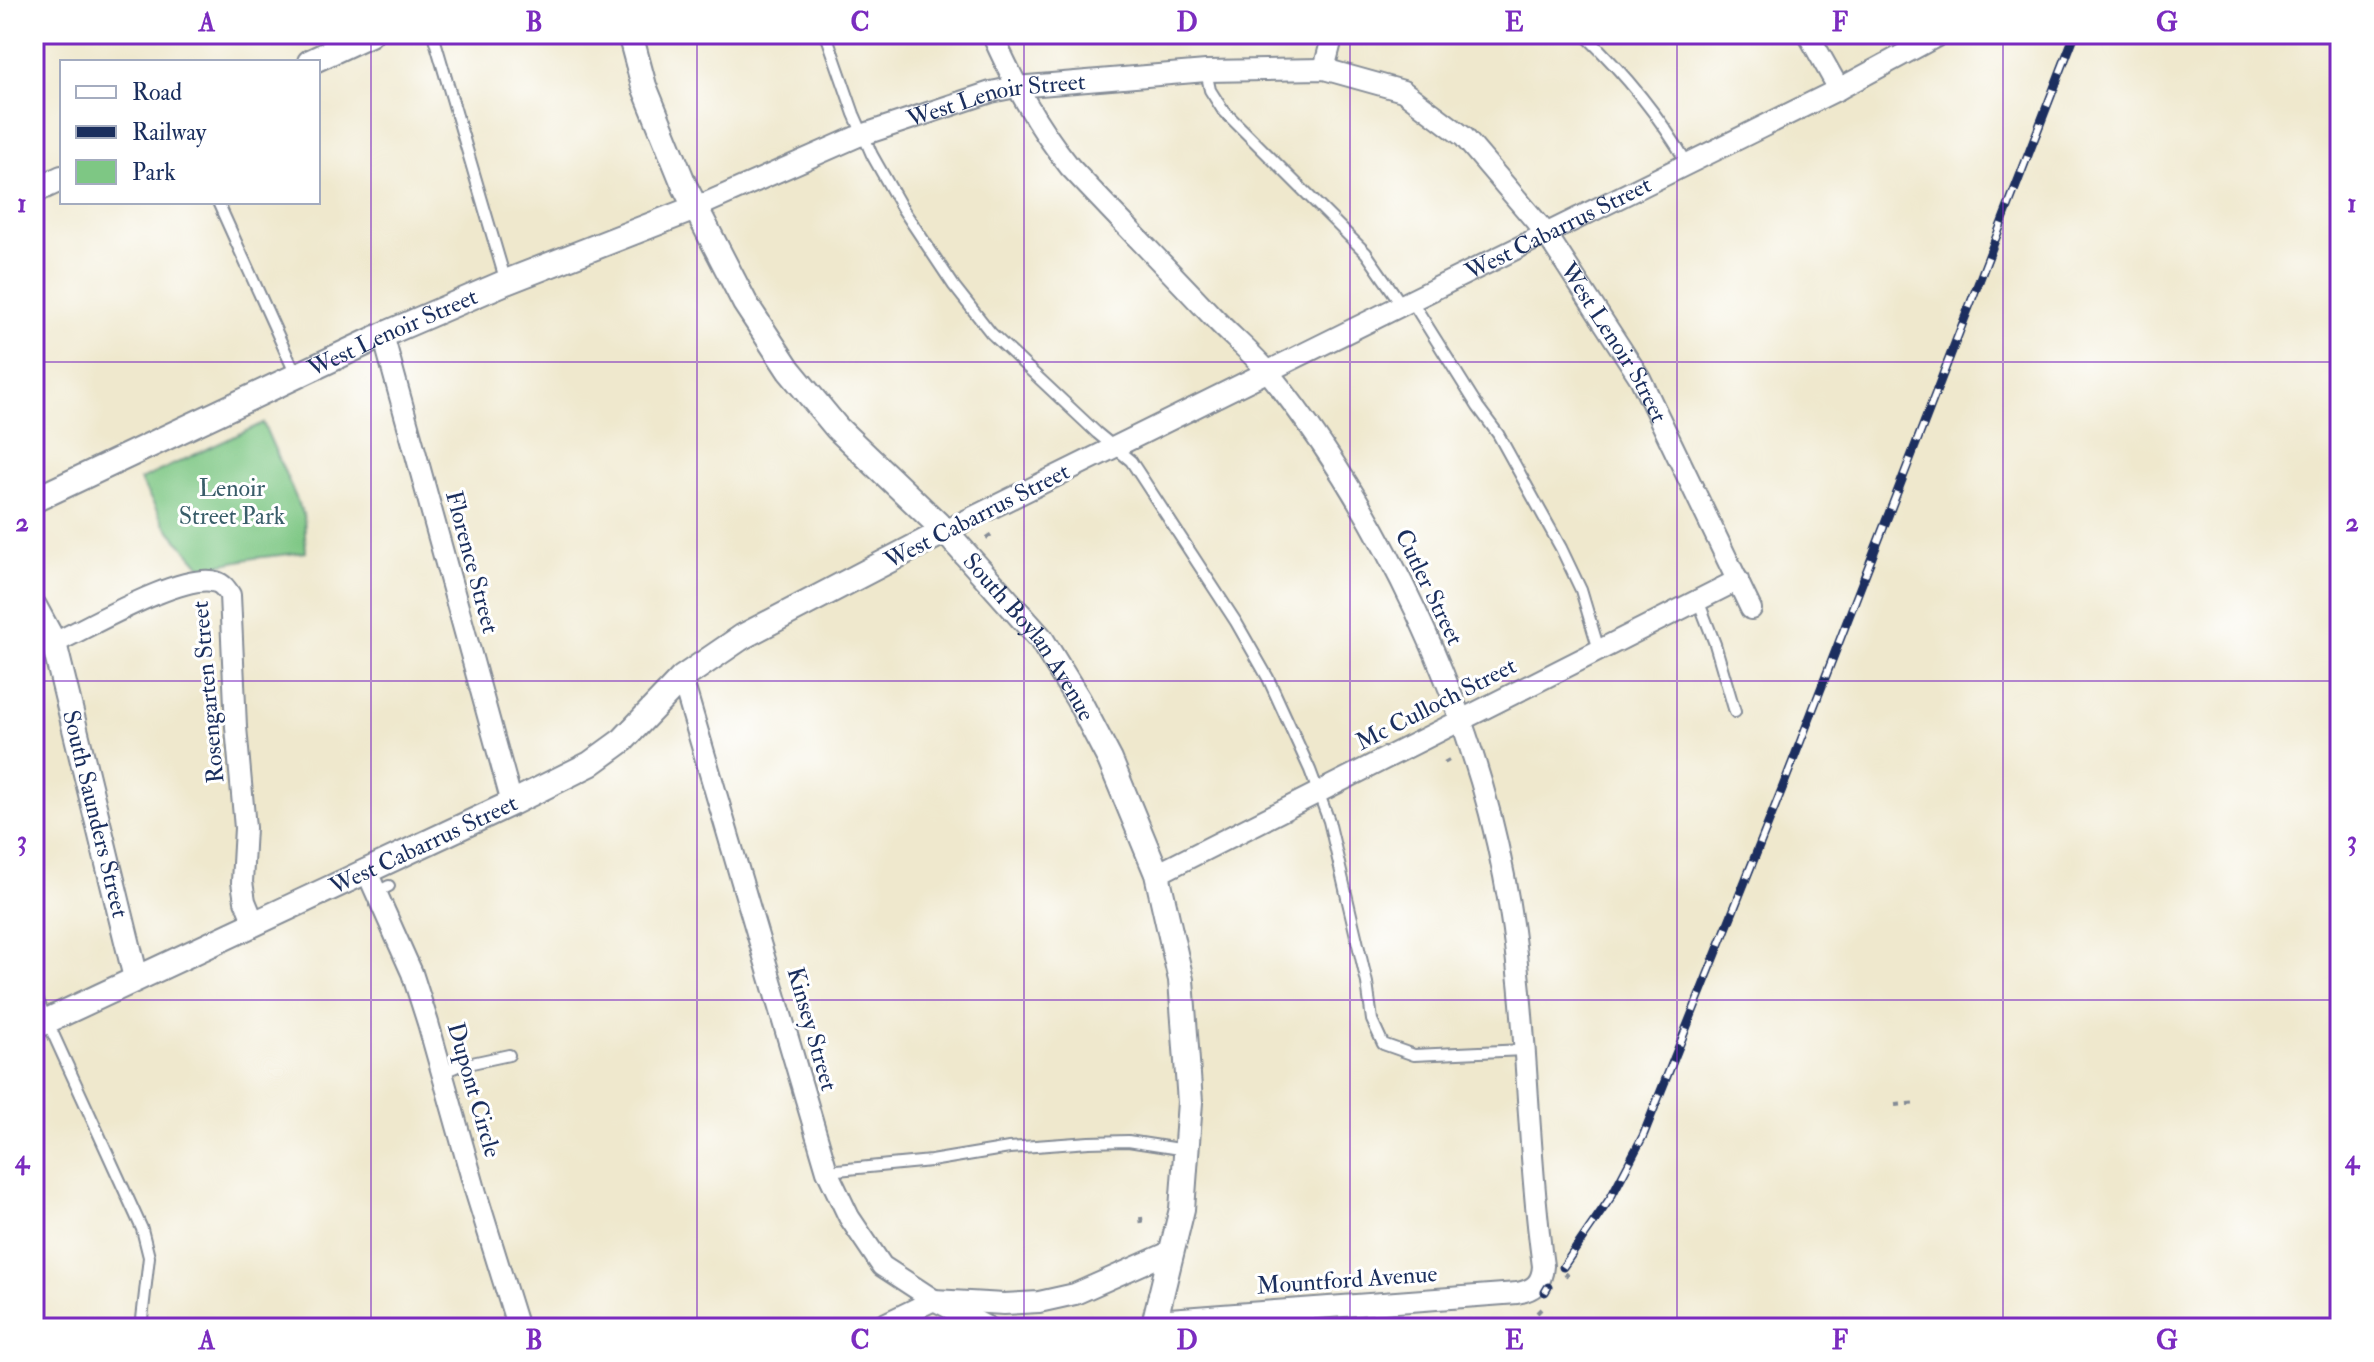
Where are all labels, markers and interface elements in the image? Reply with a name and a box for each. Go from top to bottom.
text: A [198,7,216,39]
text: B [525,7,543,39]
text: C [850,7,870,39]
text: D [1176,7,1198,39]
text: E [1505,7,1524,39]
text: F [1832,7,1849,39]
text: G [2156,7,2178,39]
legend [60,60,320,204]
street label: West Lenoir Street [902,66,1087,135]
text: Road [132,77,182,108]
text: Railway [132,117,207,148]
text: Park [132,157,176,188]
street label: West Cabarrus Street [1459,169,1657,287]
text: 1 [17,188,27,220]
text: 1 [2347,188,2357,220]
street label: West Lenoir Street [1553,255,1675,428]
street label: West Lenoir Street [302,281,482,384]
street label: West Cabarrus Street [878,456,1075,577]
park label: Lenoir Street Park [179,473,286,532]
street label: Florence Street [438,487,506,637]
text: 2 [15,507,29,539]
text: 2 [2345,507,2359,539]
street label: Cutler Street [1388,524,1471,650]
street label: South Boylan Avenue [956,546,1102,726]
street label: Rosengarten Street [185,599,231,784]
street label: Mc Culloch Street [1350,650,1522,758]
street label: South Saunders Street [55,707,136,921]
street label: West Cabarrus Street [324,787,523,902]
text: 3 [17,825,27,857]
text: 3 [2347,825,2357,857]
street label: Kinsey Street [780,964,844,1095]
street label: Dupont Circle [440,1019,508,1161]
text: 4 [14,1144,31,1176]
text: 4 [2344,1144,2361,1176]
street label: Mountford Avenue [1256,1258,1438,1302]
text: A [198,1325,216,1357]
text: B [525,1325,543,1357]
text: C [850,1325,870,1357]
text: D [1176,1325,1198,1357]
text: E [1505,1325,1524,1357]
text: F [1832,1325,1849,1357]
text: G [2156,1325,2178,1357]

